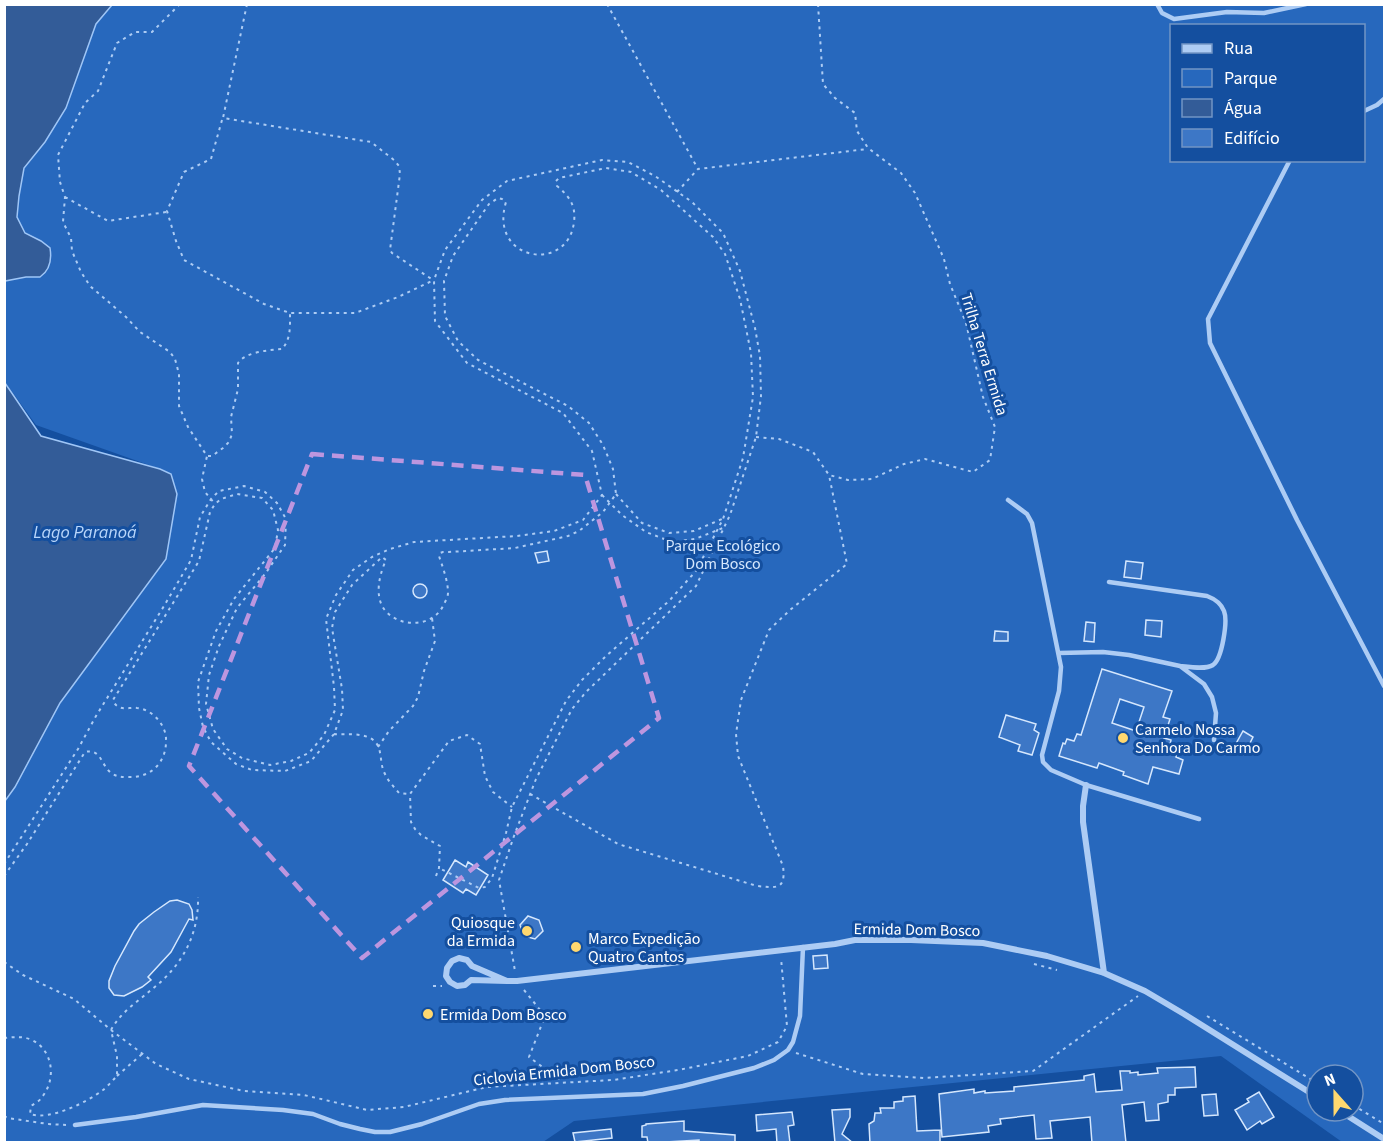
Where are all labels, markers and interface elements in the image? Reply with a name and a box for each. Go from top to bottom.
legend [1170,24,1365,162]
text: Rua [1224,36,1253,61]
text: Parque [1224,66,1277,91]
text: Água [1224,96,1262,121]
text: Edifício [1224,126,1280,151]
street label: Trilha Terra Ermida [955,290,1013,418]
water label: Lago Paranoá [33,520,137,545]
park label: Parque Ecológico Dom Bosco [666,535,780,575]
place label: Carmelo Nossa Senhora Do Carmo [1135,719,1260,759]
marker: Carmelo Nossa Senhora Do Carmo [1116,731,1130,745]
place label: Quiosque da Ermida [447,912,515,952]
street label: Ermida Dom Bosco [853,918,981,942]
marker: Quiosque da Ermida [520,924,534,938]
place label: Marco Expedição Quatro Cantos [588,928,701,968]
marker: Marco Expedição Quatro Cantos [569,940,583,954]
place label: Ermida Dom Bosco [440,1004,567,1026]
marker: Ermida Dom Bosco [421,1007,435,1021]
street label: Ciclovia Ermida Dom Bosco [472,1051,656,1091]
north arrow [1305,1063,1365,1123]
text: N [1321,1068,1339,1092]

